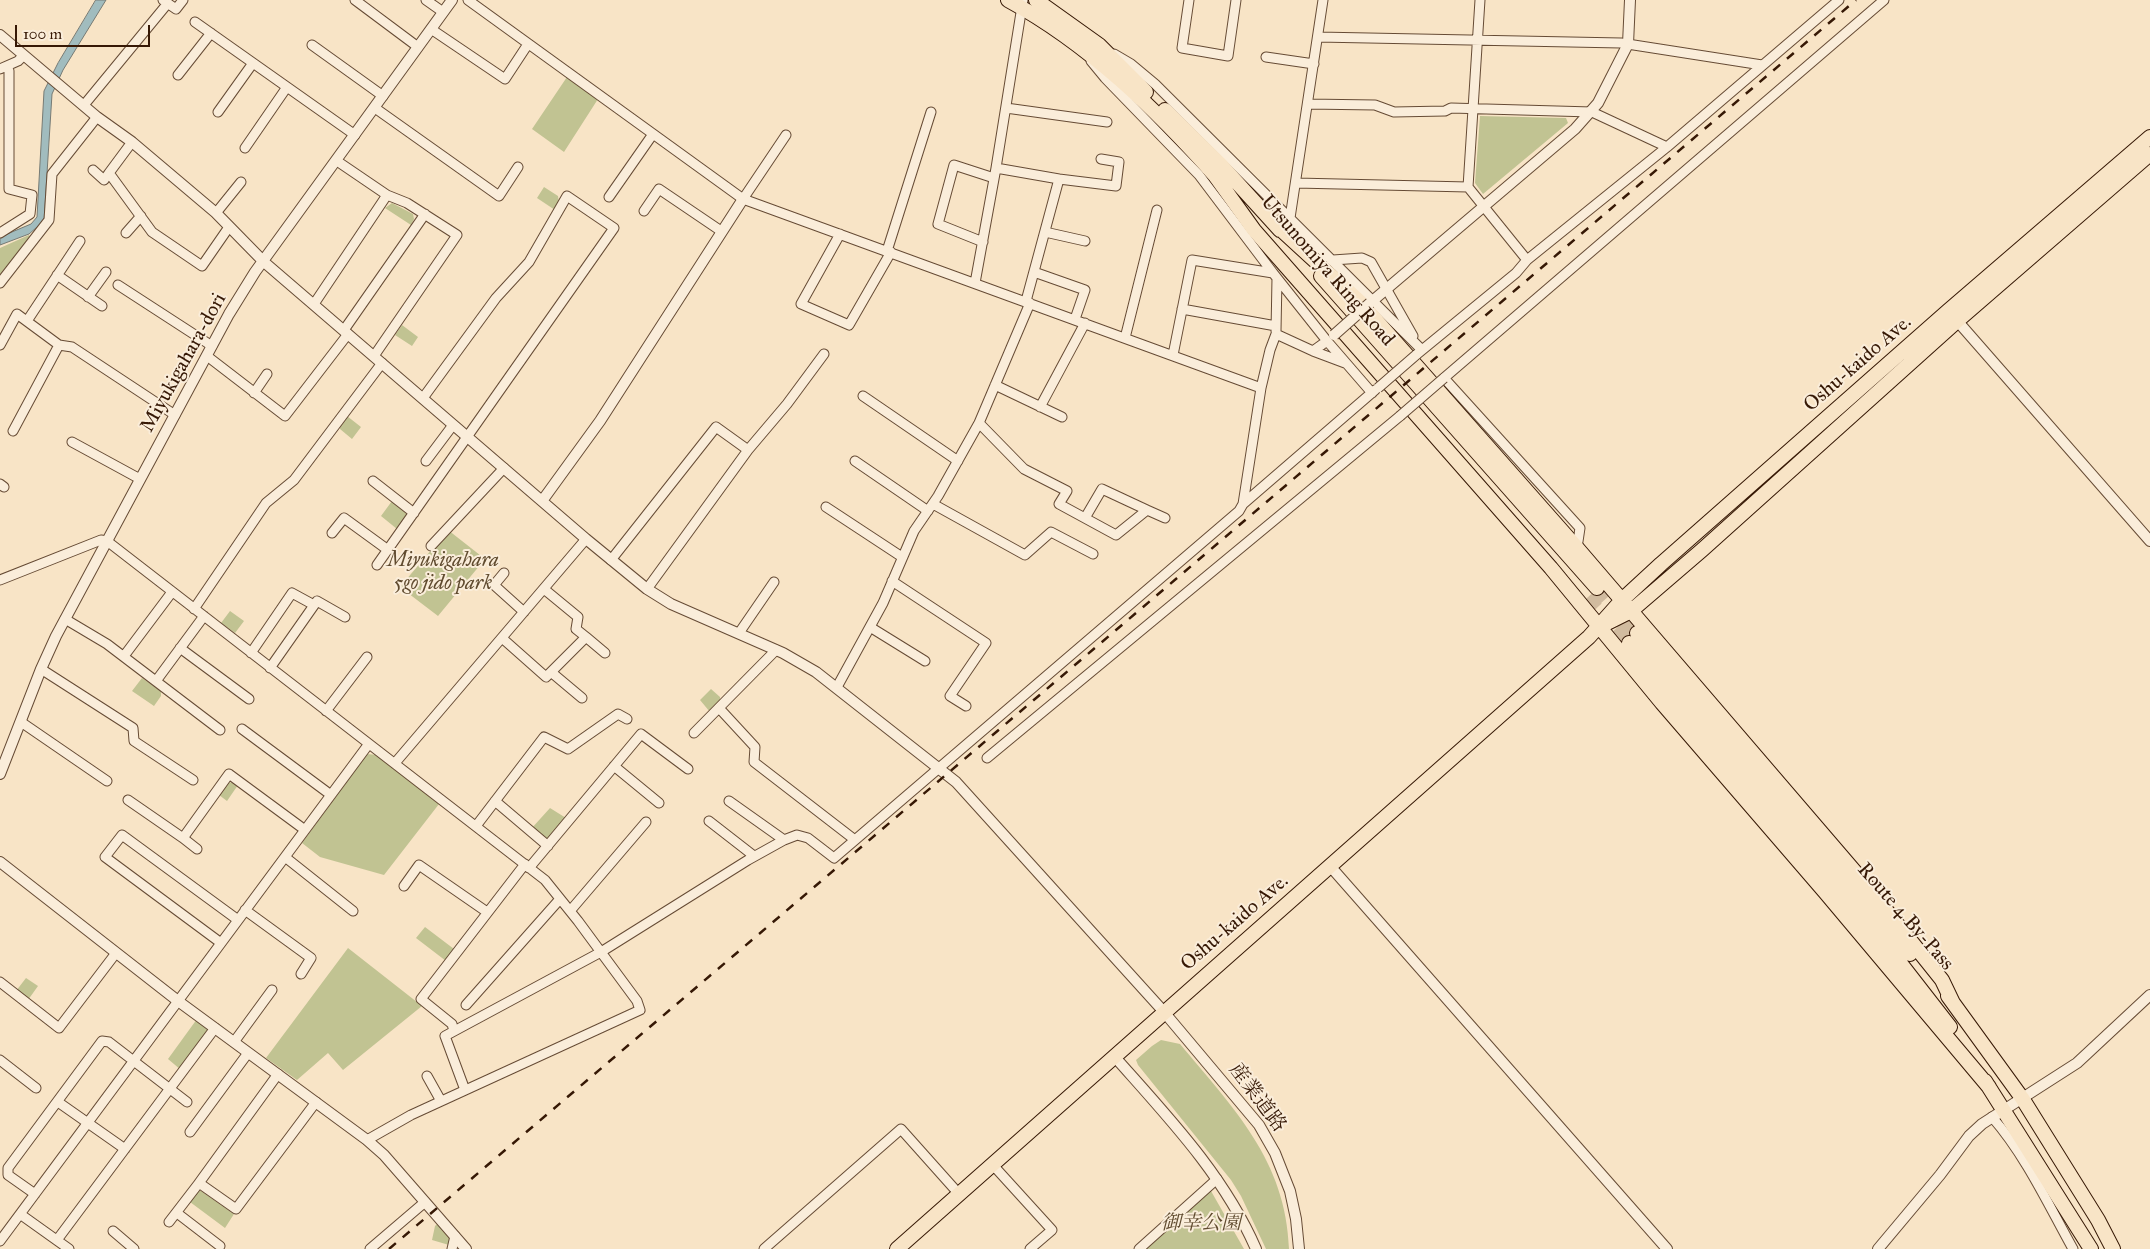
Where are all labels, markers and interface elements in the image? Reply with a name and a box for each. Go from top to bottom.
scale bar [18,15,152,47]
text: 100 m [23,25,62,43]
street label: Utsunomiya Ring Road [1255,191,1399,351]
street label: Miyukigahara-dori [136,289,232,437]
street label: Oshu-kaido Ave. [1799,311,1917,417]
park label: Miyukigahara 5go jido park [387,549,499,596]
street label: Route 4 By-Pass [1852,858,1958,976]
street label: Oshu-kaido Ave. [1176,870,1294,976]
street label: 産業道路 [1223,1059,1291,1137]
park label: 御幸公園 [1161,1212,1241,1236]

